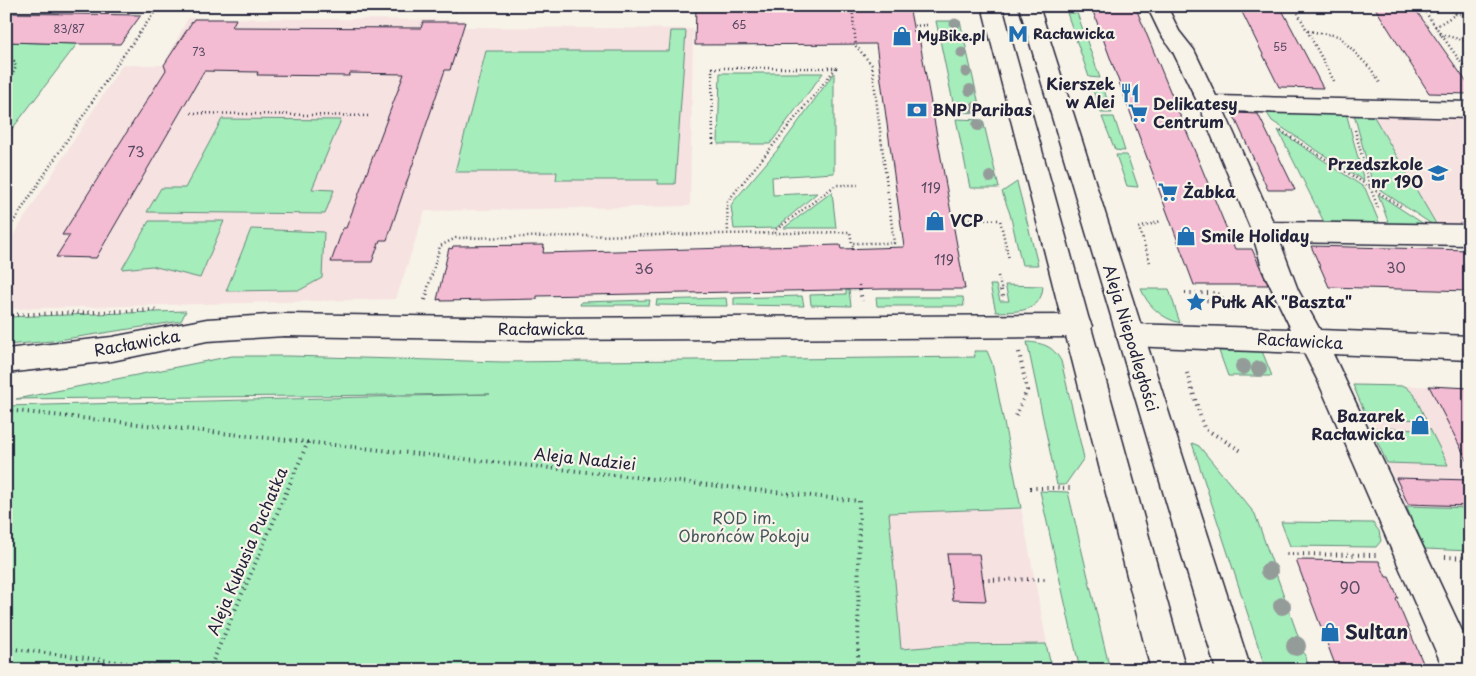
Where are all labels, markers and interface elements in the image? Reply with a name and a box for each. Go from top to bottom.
house number: 65 [732,16,746,33]
house number: 83/87 [53,20,85,37]
metro station icon: Racławicka [1007,23,1029,45]
place label: Racławicka [1033,23,1116,44]
shop icon: MyBike.pl [891,25,913,47]
place label: MyBike.pl [917,25,985,46]
house number: 55 [1273,38,1287,55]
house number: 73 [192,43,206,60]
place label: Kierszek w Alei [1046,71,1115,113]
restaurant icon: Kierszek w Alei [1119,82,1141,104]
place label: Delikatesy Centrum [1153,91,1238,133]
place label: BNP Paribas [932,97,1033,121]
bank icon: BNP Paribas [906,99,928,121]
supermarket icon: Delikatesy Centrum [1127,102,1149,124]
house number: 73 [128,141,144,162]
place label: Przedszkole nr 190 [1328,151,1423,193]
school or university icon: Przedszkole nr 190 [1427,162,1449,184]
house number: 119 [921,177,941,198]
place label: Żabka [1183,179,1236,203]
supermarket icon: Żabka [1157,181,1179,203]
place label: VCP [950,208,984,232]
shop icon: VCP [924,210,946,232]
place label: Smile Holiday [1201,223,1309,247]
shop icon: Smile Holiday [1175,225,1197,247]
house number: 119 [934,249,954,270]
house number: 30 [1386,257,1406,278]
house number: 36 [634,258,654,279]
street label: Aleja Niepodległości [1098,261,1166,414]
place label: Pułk AK "Baszta" [1211,289,1352,313]
place icon: Pułk AK "Baszta" [1185,291,1207,313]
street label: Racławicka [498,316,584,340]
street label: Racławicka [92,323,182,361]
street label: Racławicka [1256,326,1344,354]
place label: Bazarek Racławicka [1311,403,1405,445]
shop icon: Bazarek Racławicka [1409,414,1431,436]
street label: Aleja Nadziei [533,441,637,475]
street label: Aleja Kubusia Puchatka [200,463,292,638]
park label: ROD im. Obrońców Pokoju [678,505,810,547]
house number: 90 [1339,575,1361,599]
place label: Sultan [1345,617,1408,645]
shop icon: Sultan [1319,621,1341,643]

